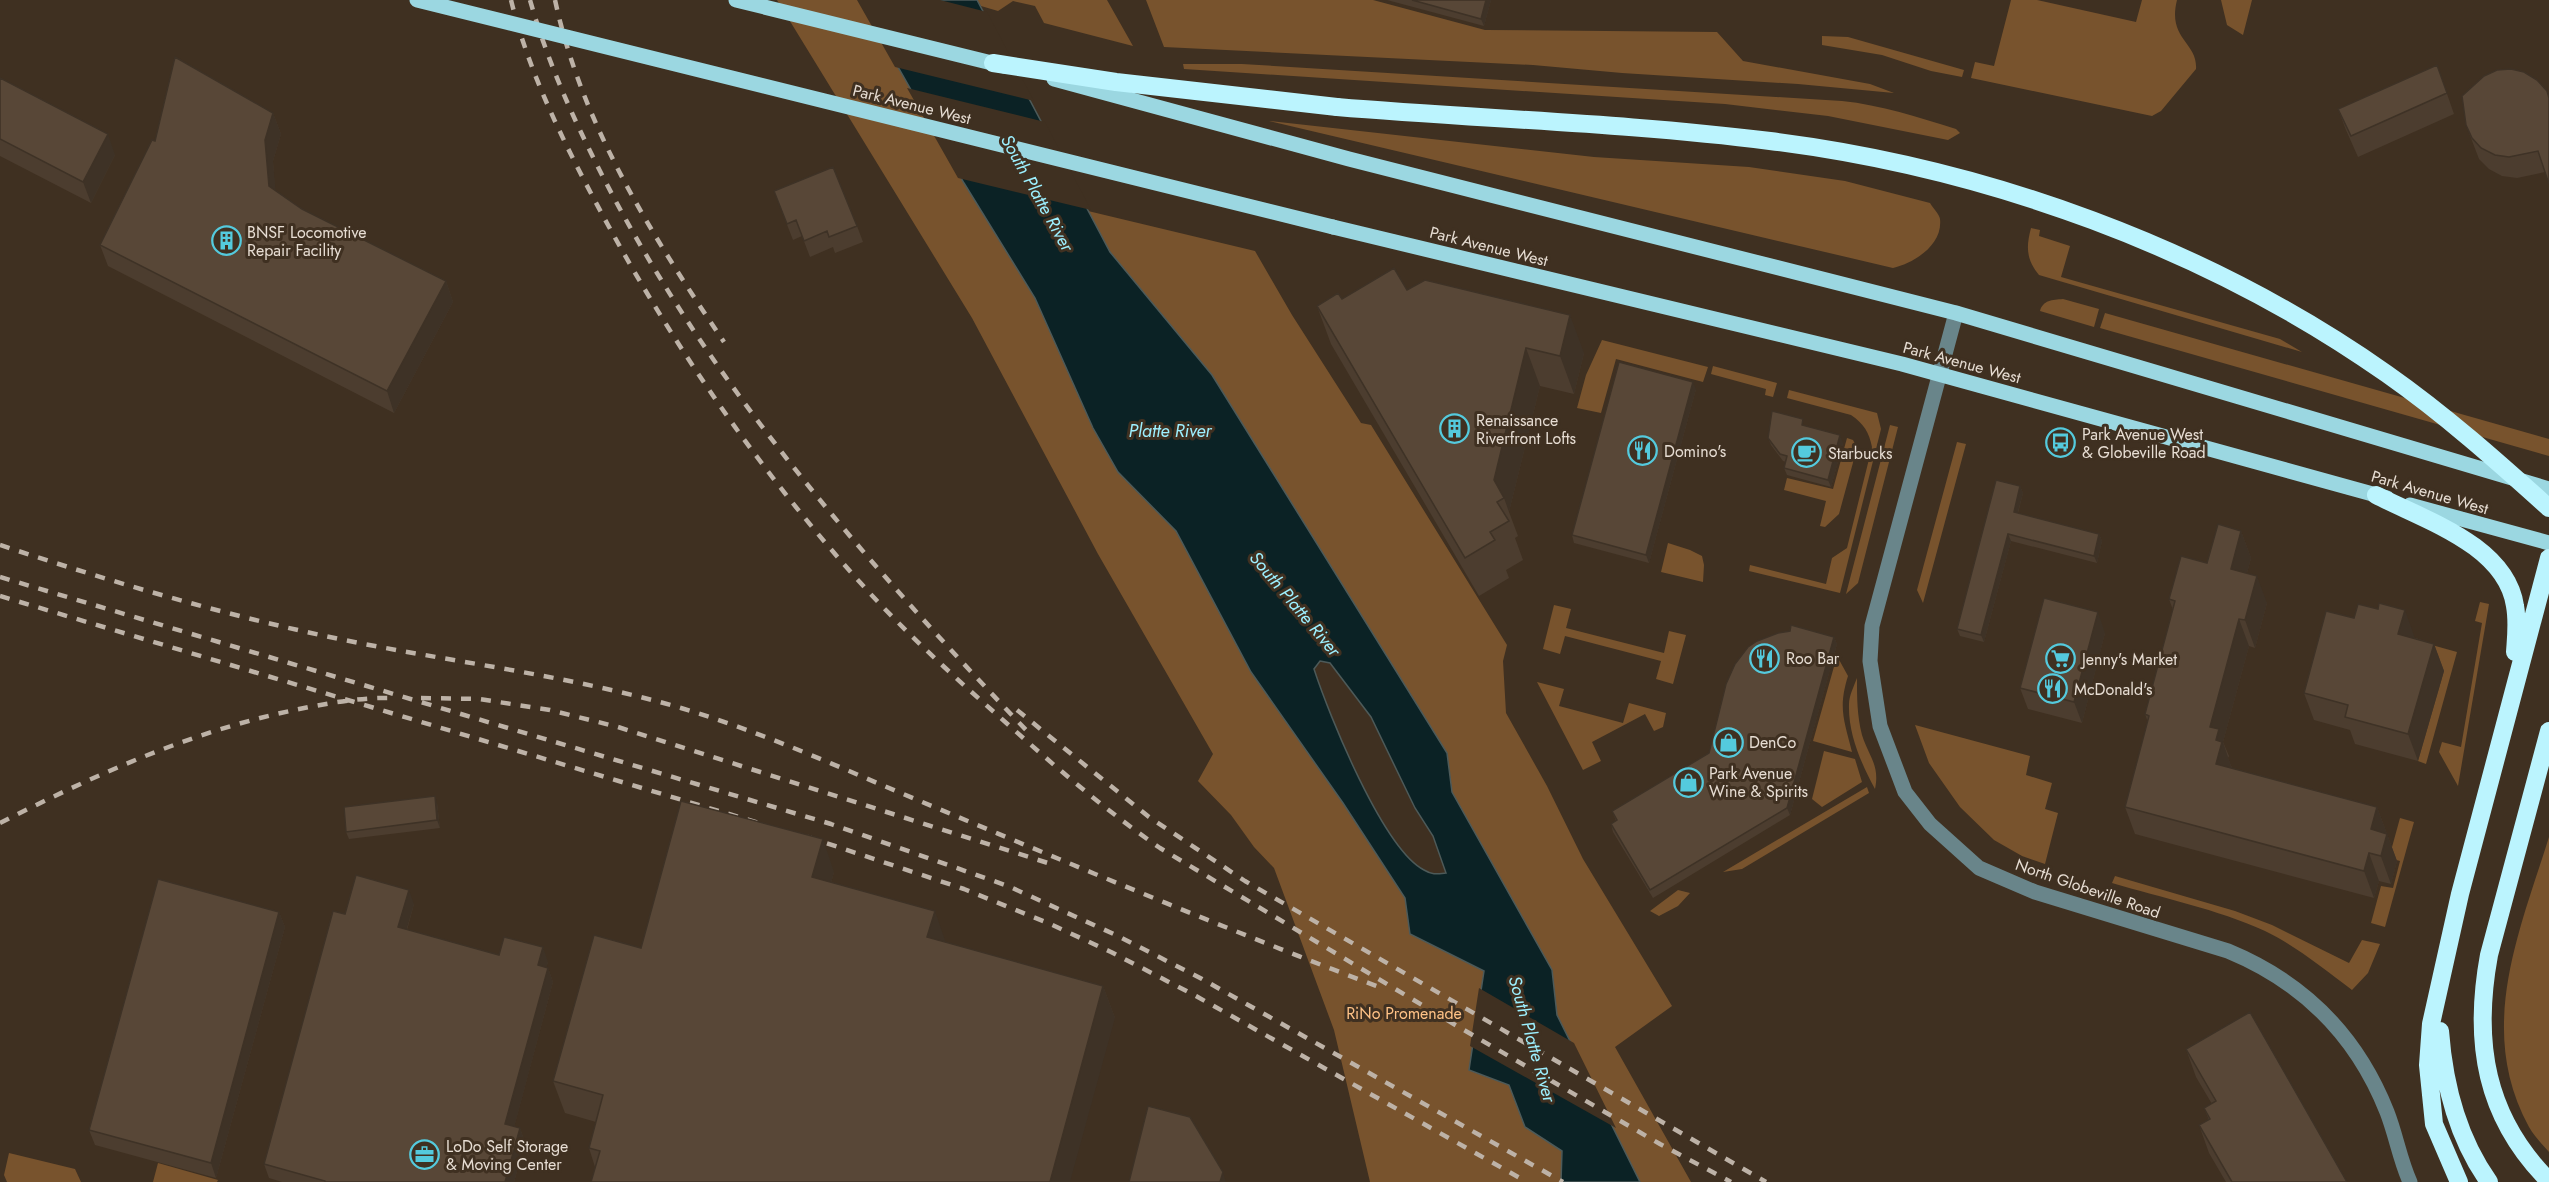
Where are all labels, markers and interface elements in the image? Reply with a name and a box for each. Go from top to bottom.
street label: Park Avenue West [850,79,974,130]
water label: South Platte River [994,130,1080,257]
place label: BNSF Locomotive Repair Facility [247,221,366,262]
street label: Park Avenue West [1427,221,1551,272]
building icon: BNSF Locomotive Repair Facility [210,225,242,257]
street label: Park Avenue West [1900,336,2023,389]
place label: Renaissance Riverfront Lofts [1476,409,1576,450]
building icon: Renaissance Riverfront Lofts [1439,413,1471,445]
water label: Platte River [1128,418,1213,444]
place label: Park Avenue West & Globeville Road [2082,423,2206,464]
bus stop icon: Park Avenue West & Globeville Road [2045,427,2077,459]
restaurant icon: Domino's [1627,435,1659,467]
cafe icon: Starbucks [1791,437,1823,469]
place label: Domino's [1664,440,1726,463]
place label: Starbucks [1828,442,1892,465]
street label: Park Avenue West [2369,465,2491,520]
water label: South Platte River [1243,546,1347,663]
restaurant icon: Roo Bar [1749,642,1781,674]
supermarket icon: Jenny's Market [2045,643,2077,675]
place label: Roo Bar [1786,647,1840,670]
place label: Jenny's Market [2080,648,2177,671]
restaurant icon: McDonald's [2037,673,2069,705]
place label: McDonald's [2074,678,2153,701]
shop icon: DenCo [1712,726,1744,758]
place label: DenCo [1749,731,1796,754]
place label: Park Avenue Wine & Spirits [1709,762,1808,803]
shop icon: Park Avenue Wine & Spirits [1672,766,1704,798]
street label: North Globeville Road [2012,853,2163,924]
water label: South Platte River [1502,973,1563,1106]
park label: RiNo Promenade [1346,1002,1462,1025]
place label: LoDo Self Storage & Moving Center [446,1135,568,1176]
office icon: LoDo Self Storage & Moving Center [409,1139,441,1171]

